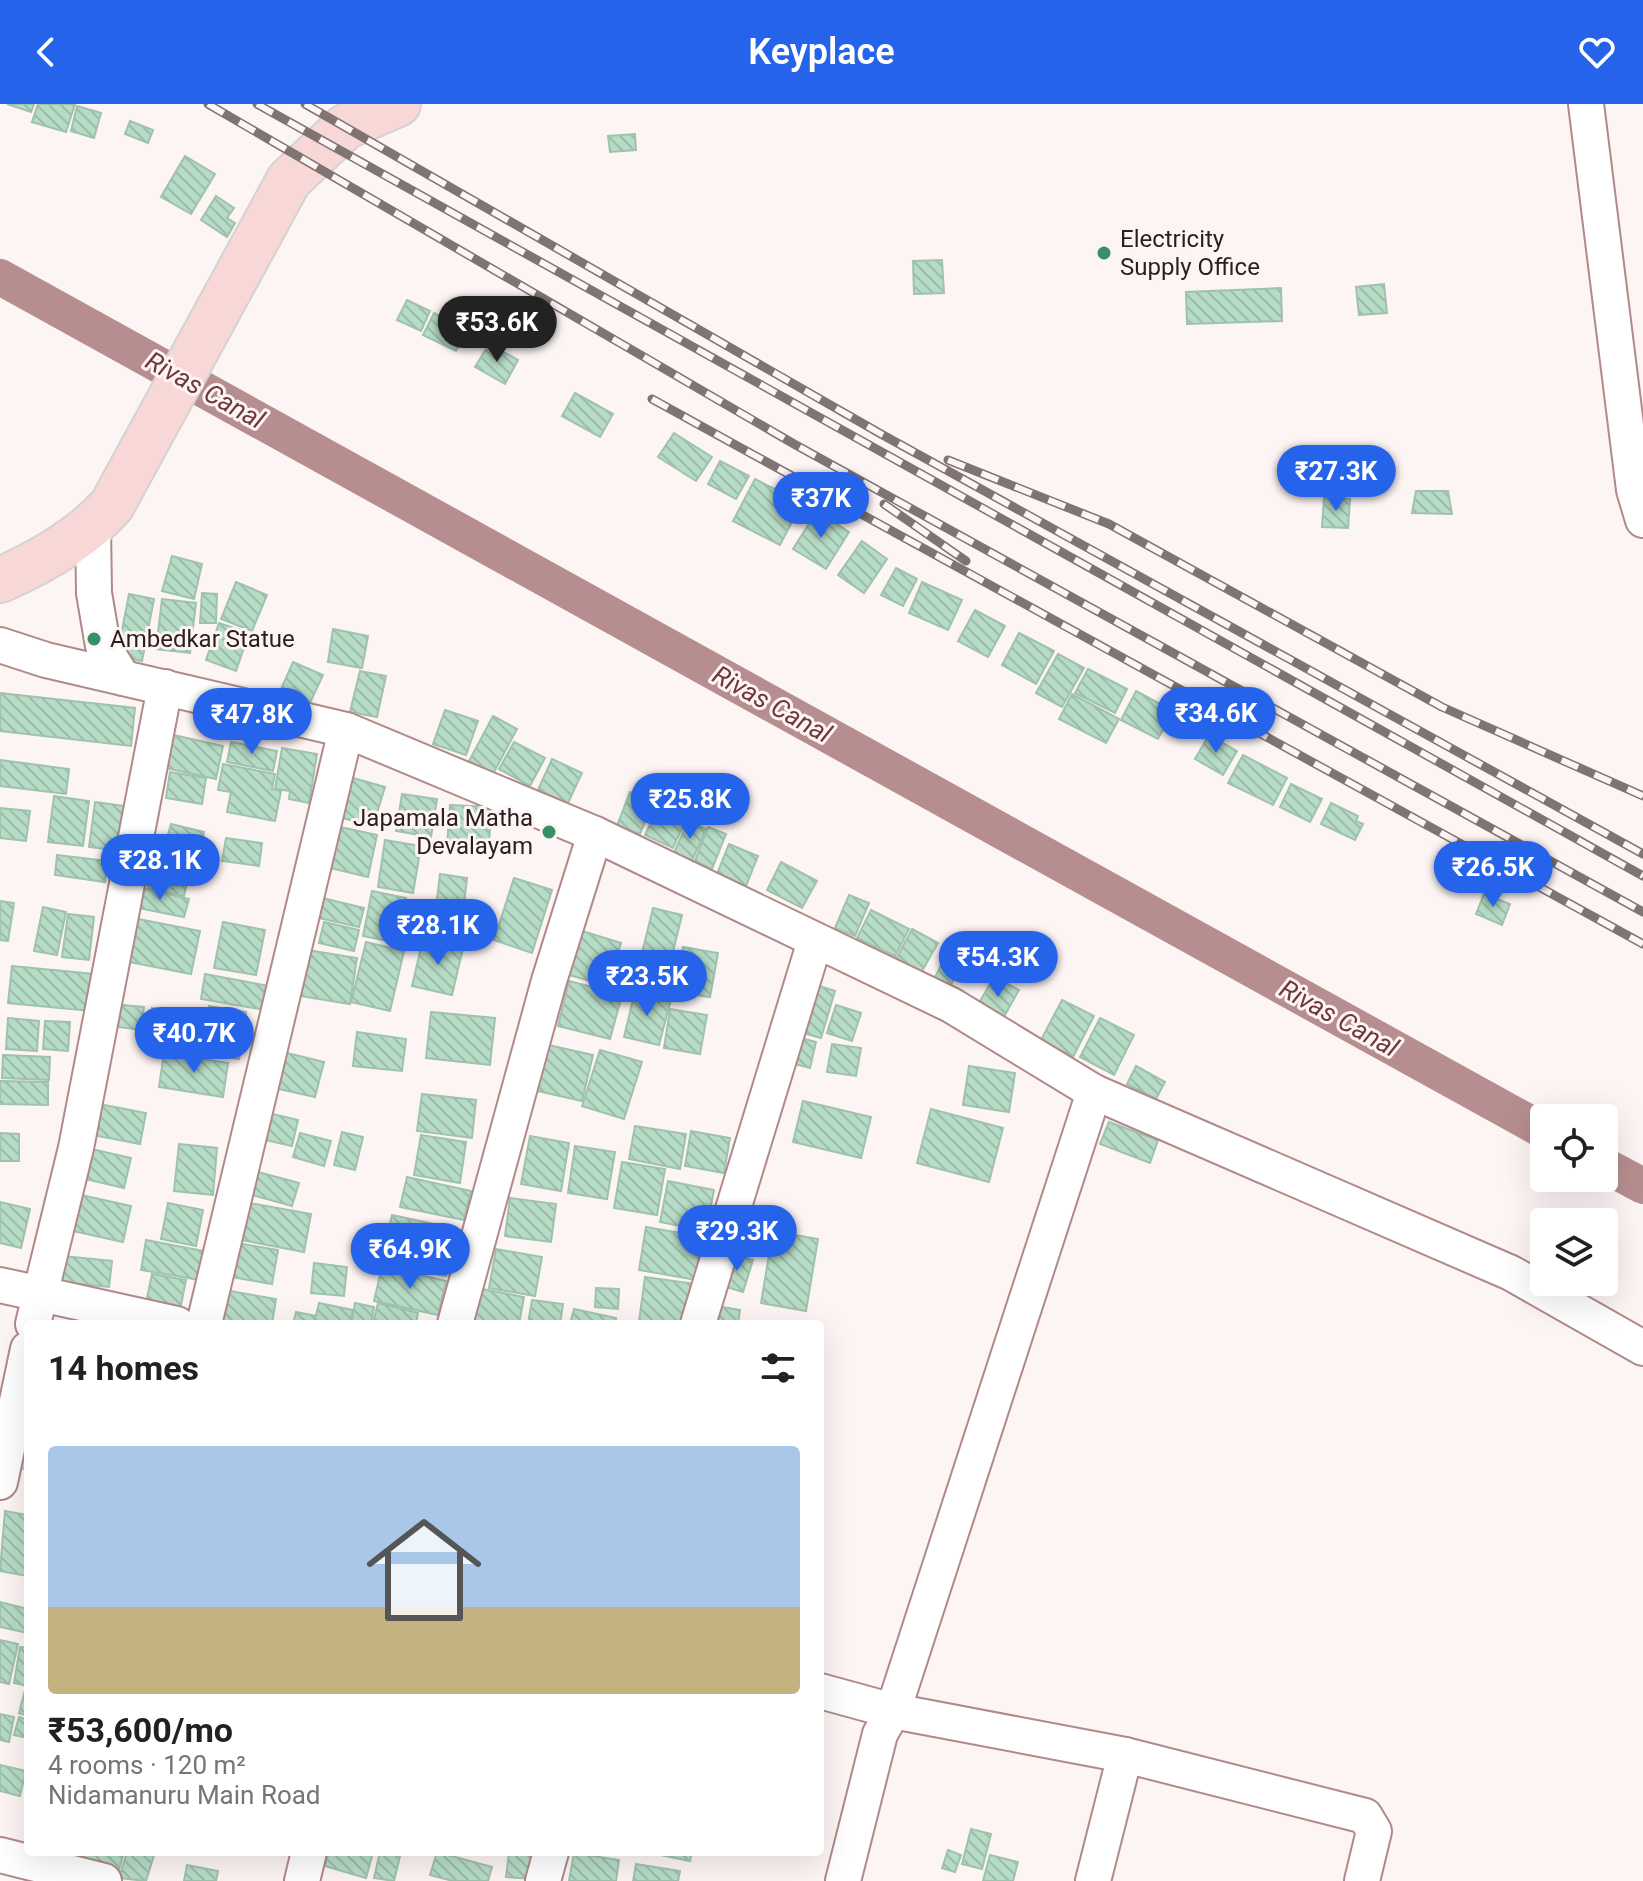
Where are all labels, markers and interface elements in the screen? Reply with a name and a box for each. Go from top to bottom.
icon: back [24,30,68,74]
icon: heart [1575,30,1619,74]
text: Keyplace [748,31,895,73]
place label: Electricity Supply Office [1120,225,1260,281]
marker: Electricity Supply Office [1095,244,1113,262]
pin: ₹53.6K [432,296,562,364]
text: ₹53.6K [456,307,538,337]
water label: Rivas Canal [141,345,270,435]
pin: ₹27.3K [1271,445,1401,513]
text: ₹27.3K [1295,456,1377,486]
pin: ₹37K [774,472,868,540]
text: ₹37K [791,483,851,513]
place label: Ambedkar Statue [110,625,295,653]
marker: Ambedkar Statue [85,630,103,648]
water label: Rivas Canal [708,659,837,749]
pin: ₹34.6K [1151,687,1281,755]
pin: ₹47.8K [187,688,317,756]
text: ₹34.6K [1175,698,1257,728]
text: ₹47.8K [211,699,293,729]
pin: ₹25.8K [625,773,755,841]
text: ₹25.8K [649,784,731,814]
place label: Japamala Matha Devalayam [353,804,533,860]
marker: Japamala Matha Devalayam [540,823,558,841]
pin: ₹28.1K [95,834,225,902]
pin: ₹26.5K [1428,841,1558,909]
text: ₹28.1K [119,845,201,875]
text: ₹26.5K [1452,852,1534,882]
pin: ₹28.1K [373,899,503,967]
text: ₹28.1K [397,910,479,940]
pin: ₹54.3K [933,931,1063,999]
text: ₹54.3K [957,942,1039,972]
pin: ₹23.5K [582,950,712,1018]
text: ₹23.5K [606,961,688,991]
water label: Rivas Canal [1275,973,1404,1063]
pin: ₹40.7K [129,1007,259,1075]
text: ₹40.7K [153,1018,235,1048]
map controls [1530,1104,1618,1296]
button: locate [1530,1104,1618,1192]
pin: ₹29.3K [672,1205,802,1273]
button: layers [1530,1208,1618,1296]
text: ₹29.3K [696,1216,778,1246]
pin: ₹64.9K [345,1223,475,1291]
text: ₹64.9K [369,1234,451,1264]
icon: filters [756,1346,800,1390]
text: 14 homes [48,1348,199,1388]
icon: home [352,1498,496,1642]
text: ₹53,600/mo [48,1710,233,1750]
text: 4 rooms · 120 m² [48,1750,246,1780]
text: Nidamanuru Main Road [48,1780,321,1810]

